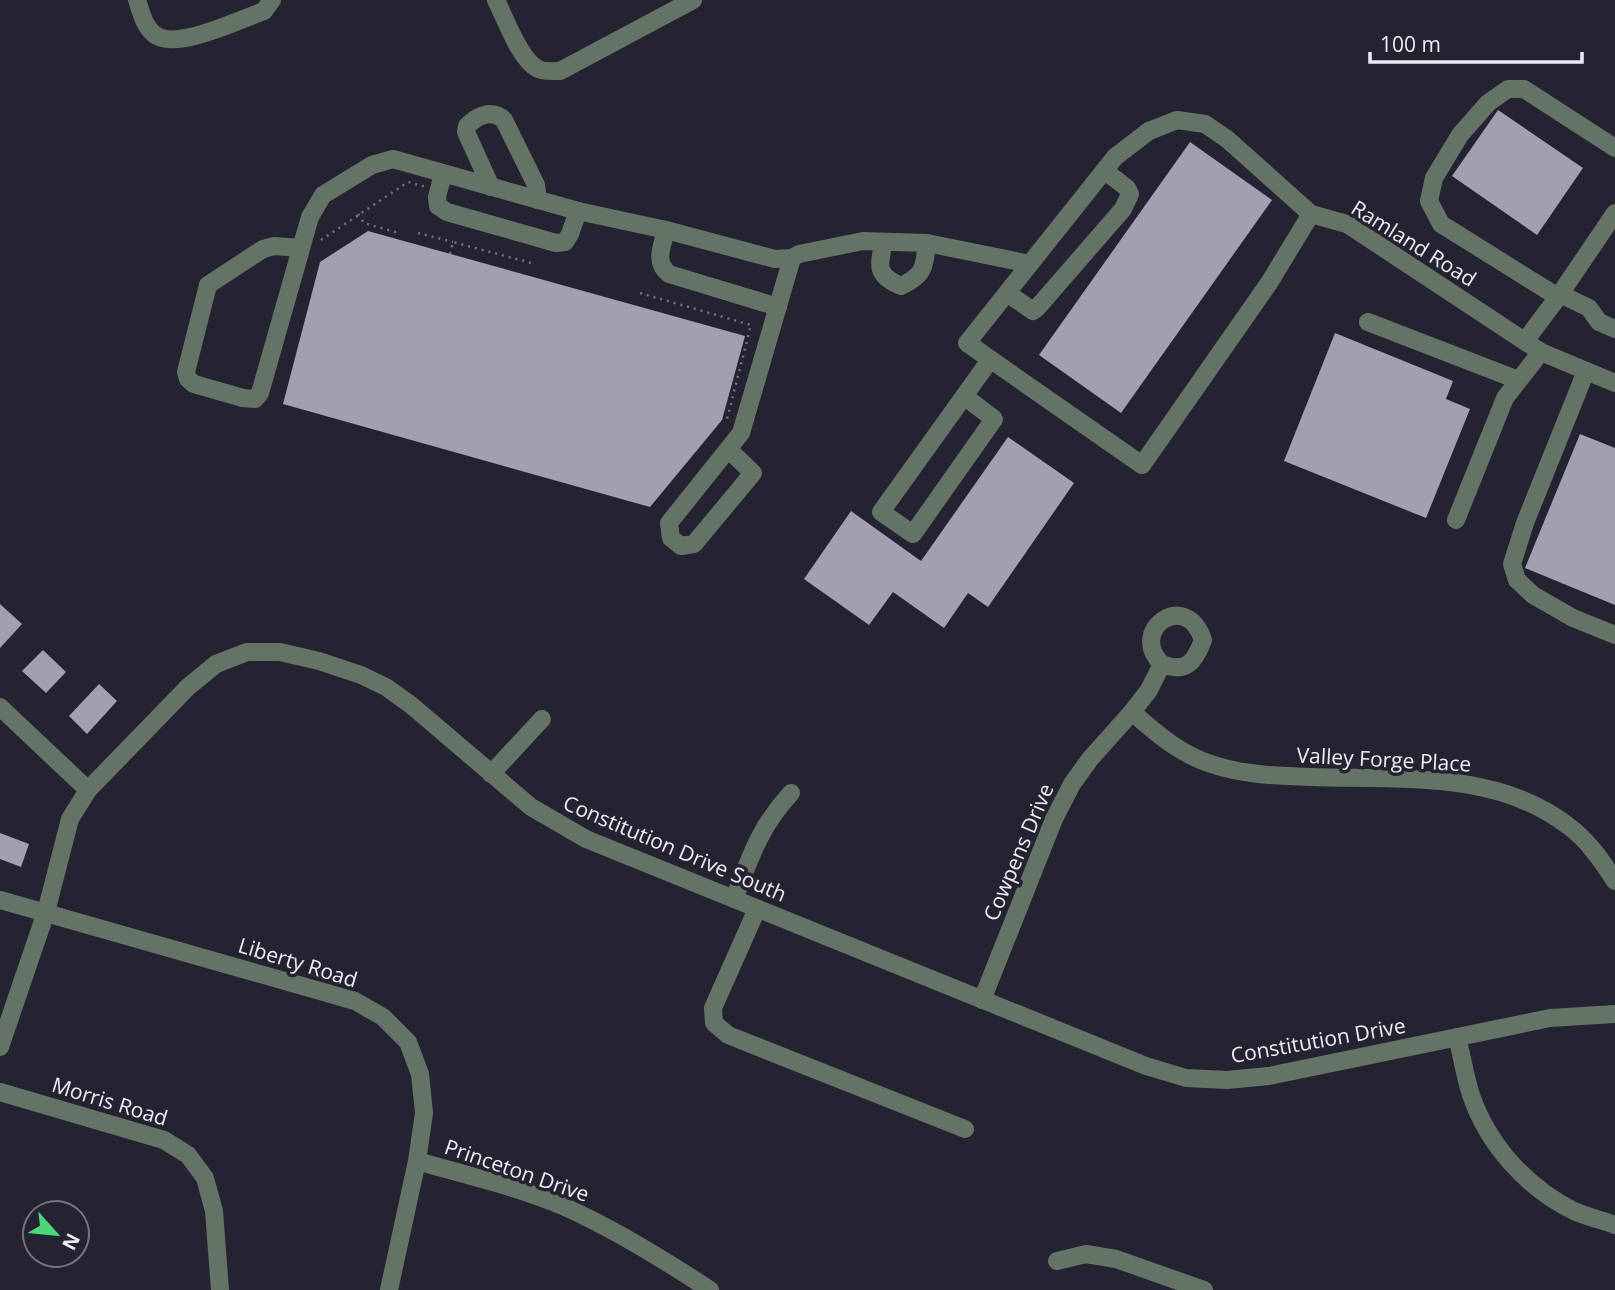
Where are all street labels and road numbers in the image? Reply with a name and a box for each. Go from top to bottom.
street label: Ramland Road [1346,193,1482,293]
street label: Valley Forge Place [1296,740,1472,778]
street label: Cowpens Drive [976,779,1060,925]
street label: Constitution Drive South [559,788,791,908]
street label: Liberty Road [235,931,361,993]
street label: Constitution Drive [1228,1011,1408,1069]
street label: Morris Road [49,1070,171,1132]
street label: Princeton Drive [441,1132,593,1208]

